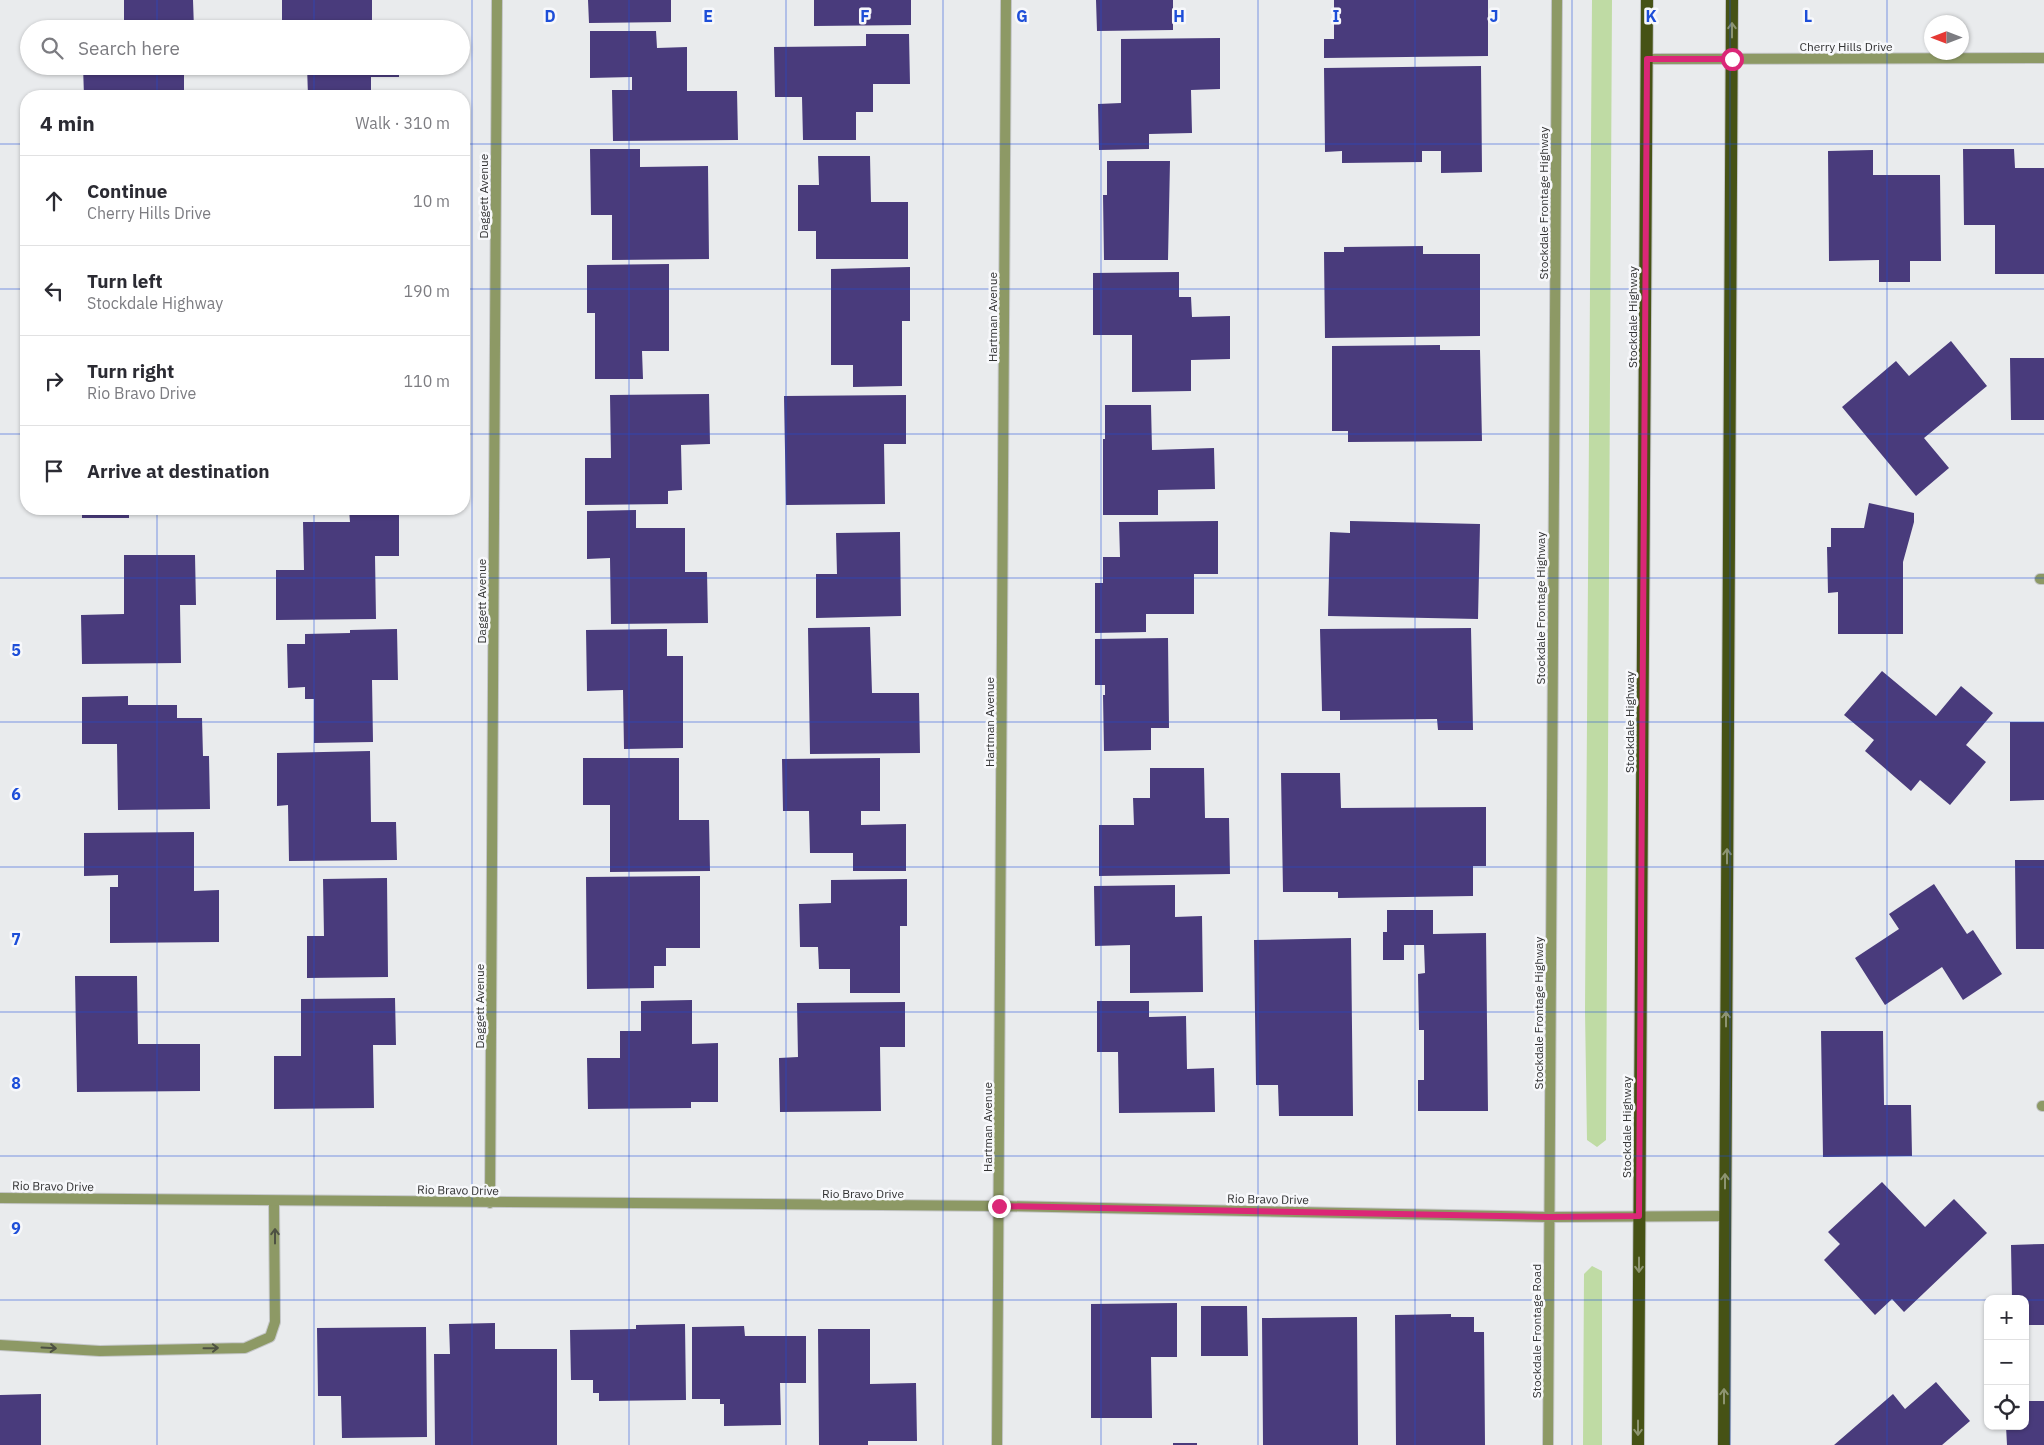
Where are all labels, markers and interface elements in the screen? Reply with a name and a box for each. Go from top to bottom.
text: D [544,6,556,26]
text: E [703,6,713,26]
text: F [860,6,870,26]
text: G [1016,6,1028,26]
text: H [1173,6,1185,26]
text: I [1333,6,1340,26]
text: J [1490,6,1498,26]
text: K [1645,6,1657,26]
text: L [1804,6,1812,26]
north arrow [1924,15,1969,60]
search box [20,20,470,75]
one-way arrow [1727,22,1737,38]
icon: search [38,34,66,62]
text: Search here [78,36,180,60]
street label: Cherry Hills Drive [1799,39,1893,54]
route start [1721,48,1744,71]
text: 4 min [40,109,95,137]
text: Walk · 310 m [355,113,450,133]
street label: Stockdale Frontage Highway [1536,127,1551,279]
street label: Daggett Avenue [476,153,491,238]
text: Continue [87,179,167,203]
icon: ahead [40,187,68,215]
text: 10 m [413,191,450,211]
text: Cherry Hills Drive [87,203,211,223]
street label: Stockdale Highway [1625,266,1640,368]
text: Turn left [87,269,163,293]
street label: Hartman Avenue [985,272,1000,362]
icon: left [40,277,68,305]
text: 190 m [403,281,450,301]
text: Stockdale Highway [87,293,223,313]
text: Turn right [87,359,174,383]
icon: right [40,367,68,395]
text: 110 m [403,371,450,391]
text: Rio Bravo Drive [87,383,196,403]
icon: arrive [40,457,68,485]
text: Arrive at destination [87,459,270,483]
street label: Stockdale Frontage Highway [1533,532,1548,684]
street label: Daggett Avenue [474,558,489,643]
text: 5 [11,640,21,660]
street label: Stockdale Highway [1622,671,1637,773]
street label: Hartman Avenue [982,677,997,767]
text: 6 [11,784,21,804]
one-way arrow [1722,849,1732,865]
text: 7 [11,929,21,949]
street label: Stockdale Frontage Highway [1531,937,1546,1089]
street label: Daggett Avenue [472,963,487,1048]
one-way arrow [1721,1011,1731,1028]
text: 8 [11,1073,21,1093]
street label: Stockdale Highway [1619,1076,1634,1178]
street label: Hartman Avenue [980,1082,995,1172]
one-way arrow [1721,1174,1730,1190]
street label: Rio Bravo Drive [12,1178,95,1194]
street label: Rio Bravo Drive [417,1182,500,1198]
street label: Rio Bravo Drive [822,1186,904,1201]
street label: Rio Bravo Drive [1227,1191,1310,1207]
route end [988,1195,1011,1218]
text: 9 [11,1218,21,1238]
one-way arrow [270,1228,280,1244]
one-way arrow [1634,1256,1644,1273]
street label: Stockdale Frontage Road [1529,1264,1544,1398]
map controls [1984,1295,2029,1430]
button: + [1984,1295,2029,1340]
button: − [1984,1340,2029,1385]
one-way arrow [40,1343,56,1352]
one-way arrow [203,1344,219,1353]
button: locate [1984,1385,2029,1430]
one-way arrow [1719,1389,1729,1405]
one-way arrow [1633,1419,1643,1435]

